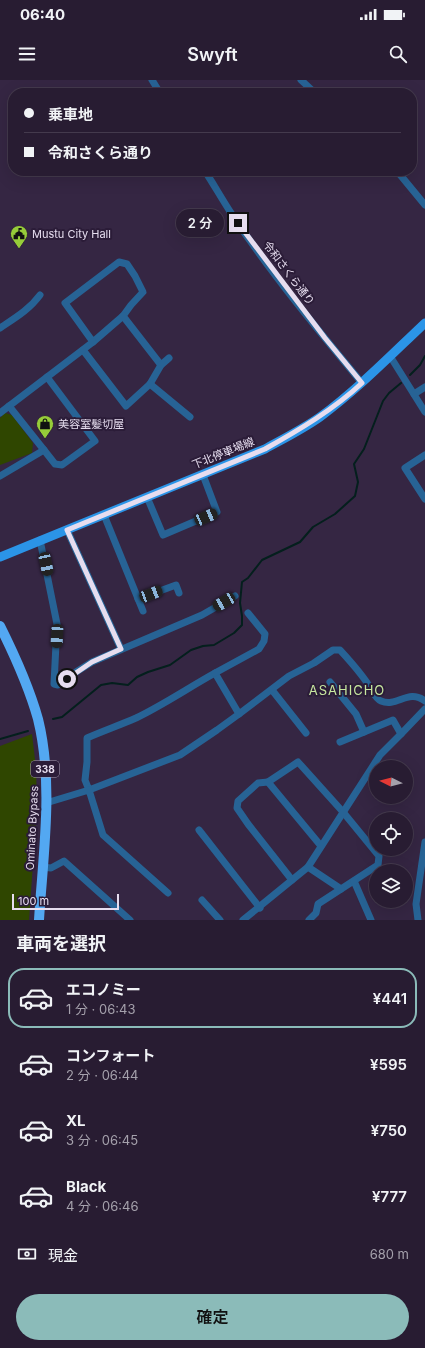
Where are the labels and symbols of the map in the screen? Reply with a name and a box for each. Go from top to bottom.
callout: 2 分 [176,209,224,237]
route end [229,214,247,232]
public building icon: Mustu City Hall [9,224,29,249]
place label: Mustu City Hall [32,227,111,241]
street label: 令和さくら通り [260,238,318,308]
shop icon: 美容室髪切屋 [35,414,55,439]
place label: 美容室髪切屋 [58,417,124,431]
street label: 下北停車場線 [190,434,256,472]
car [193,507,219,527]
car [38,551,54,577]
car [138,584,164,604]
car [211,591,237,613]
car [50,624,64,648]
route start [58,670,76,688]
district label: ASAHICHO [309,682,385,698]
north arrow [369,760,413,804]
road number: 338 [31,761,59,777]
street label: Ominato Bypass [23,785,41,871]
scale bar [12,892,119,911]

